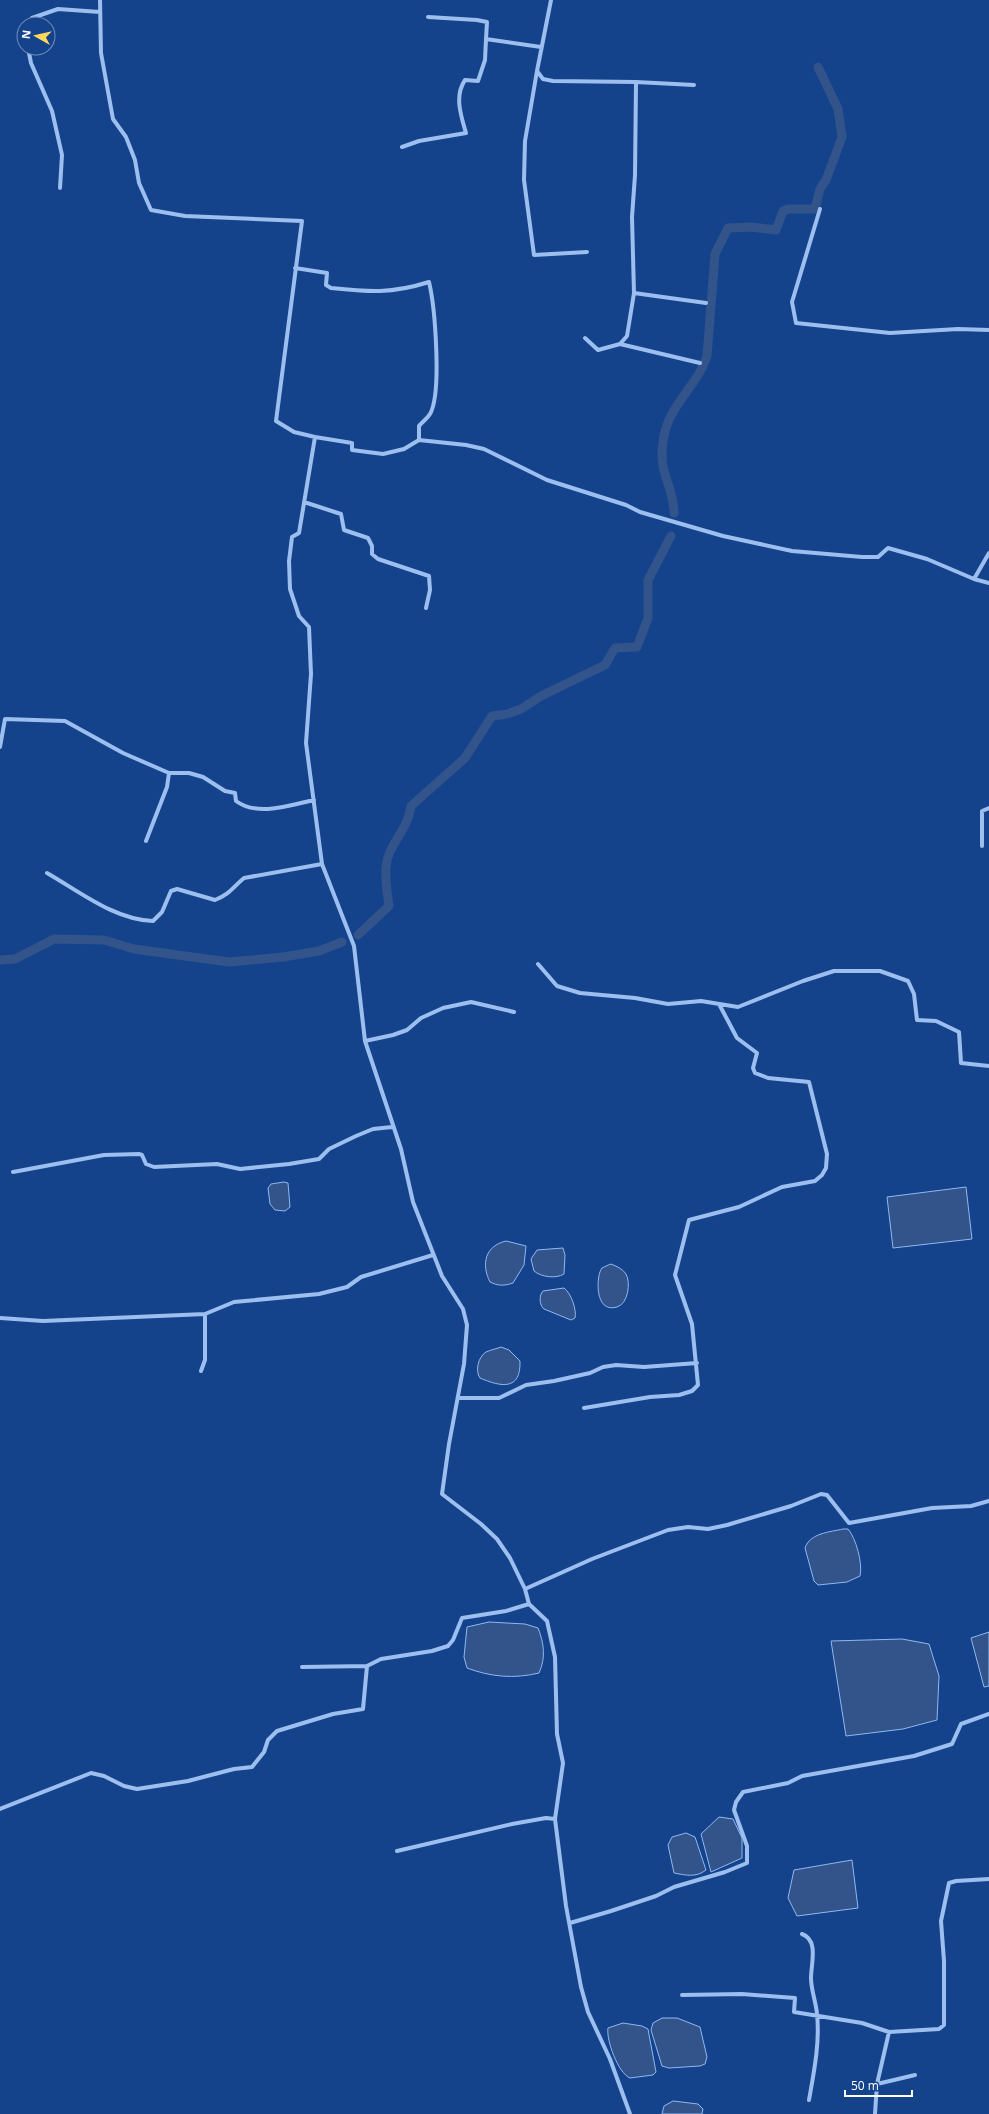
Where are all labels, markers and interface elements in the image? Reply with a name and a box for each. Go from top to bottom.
north arrow [16,16,56,56]
text: N [18,29,34,40]
scale bar [845,2072,912,2098]
text: 50 m [851,2077,879,2094]

